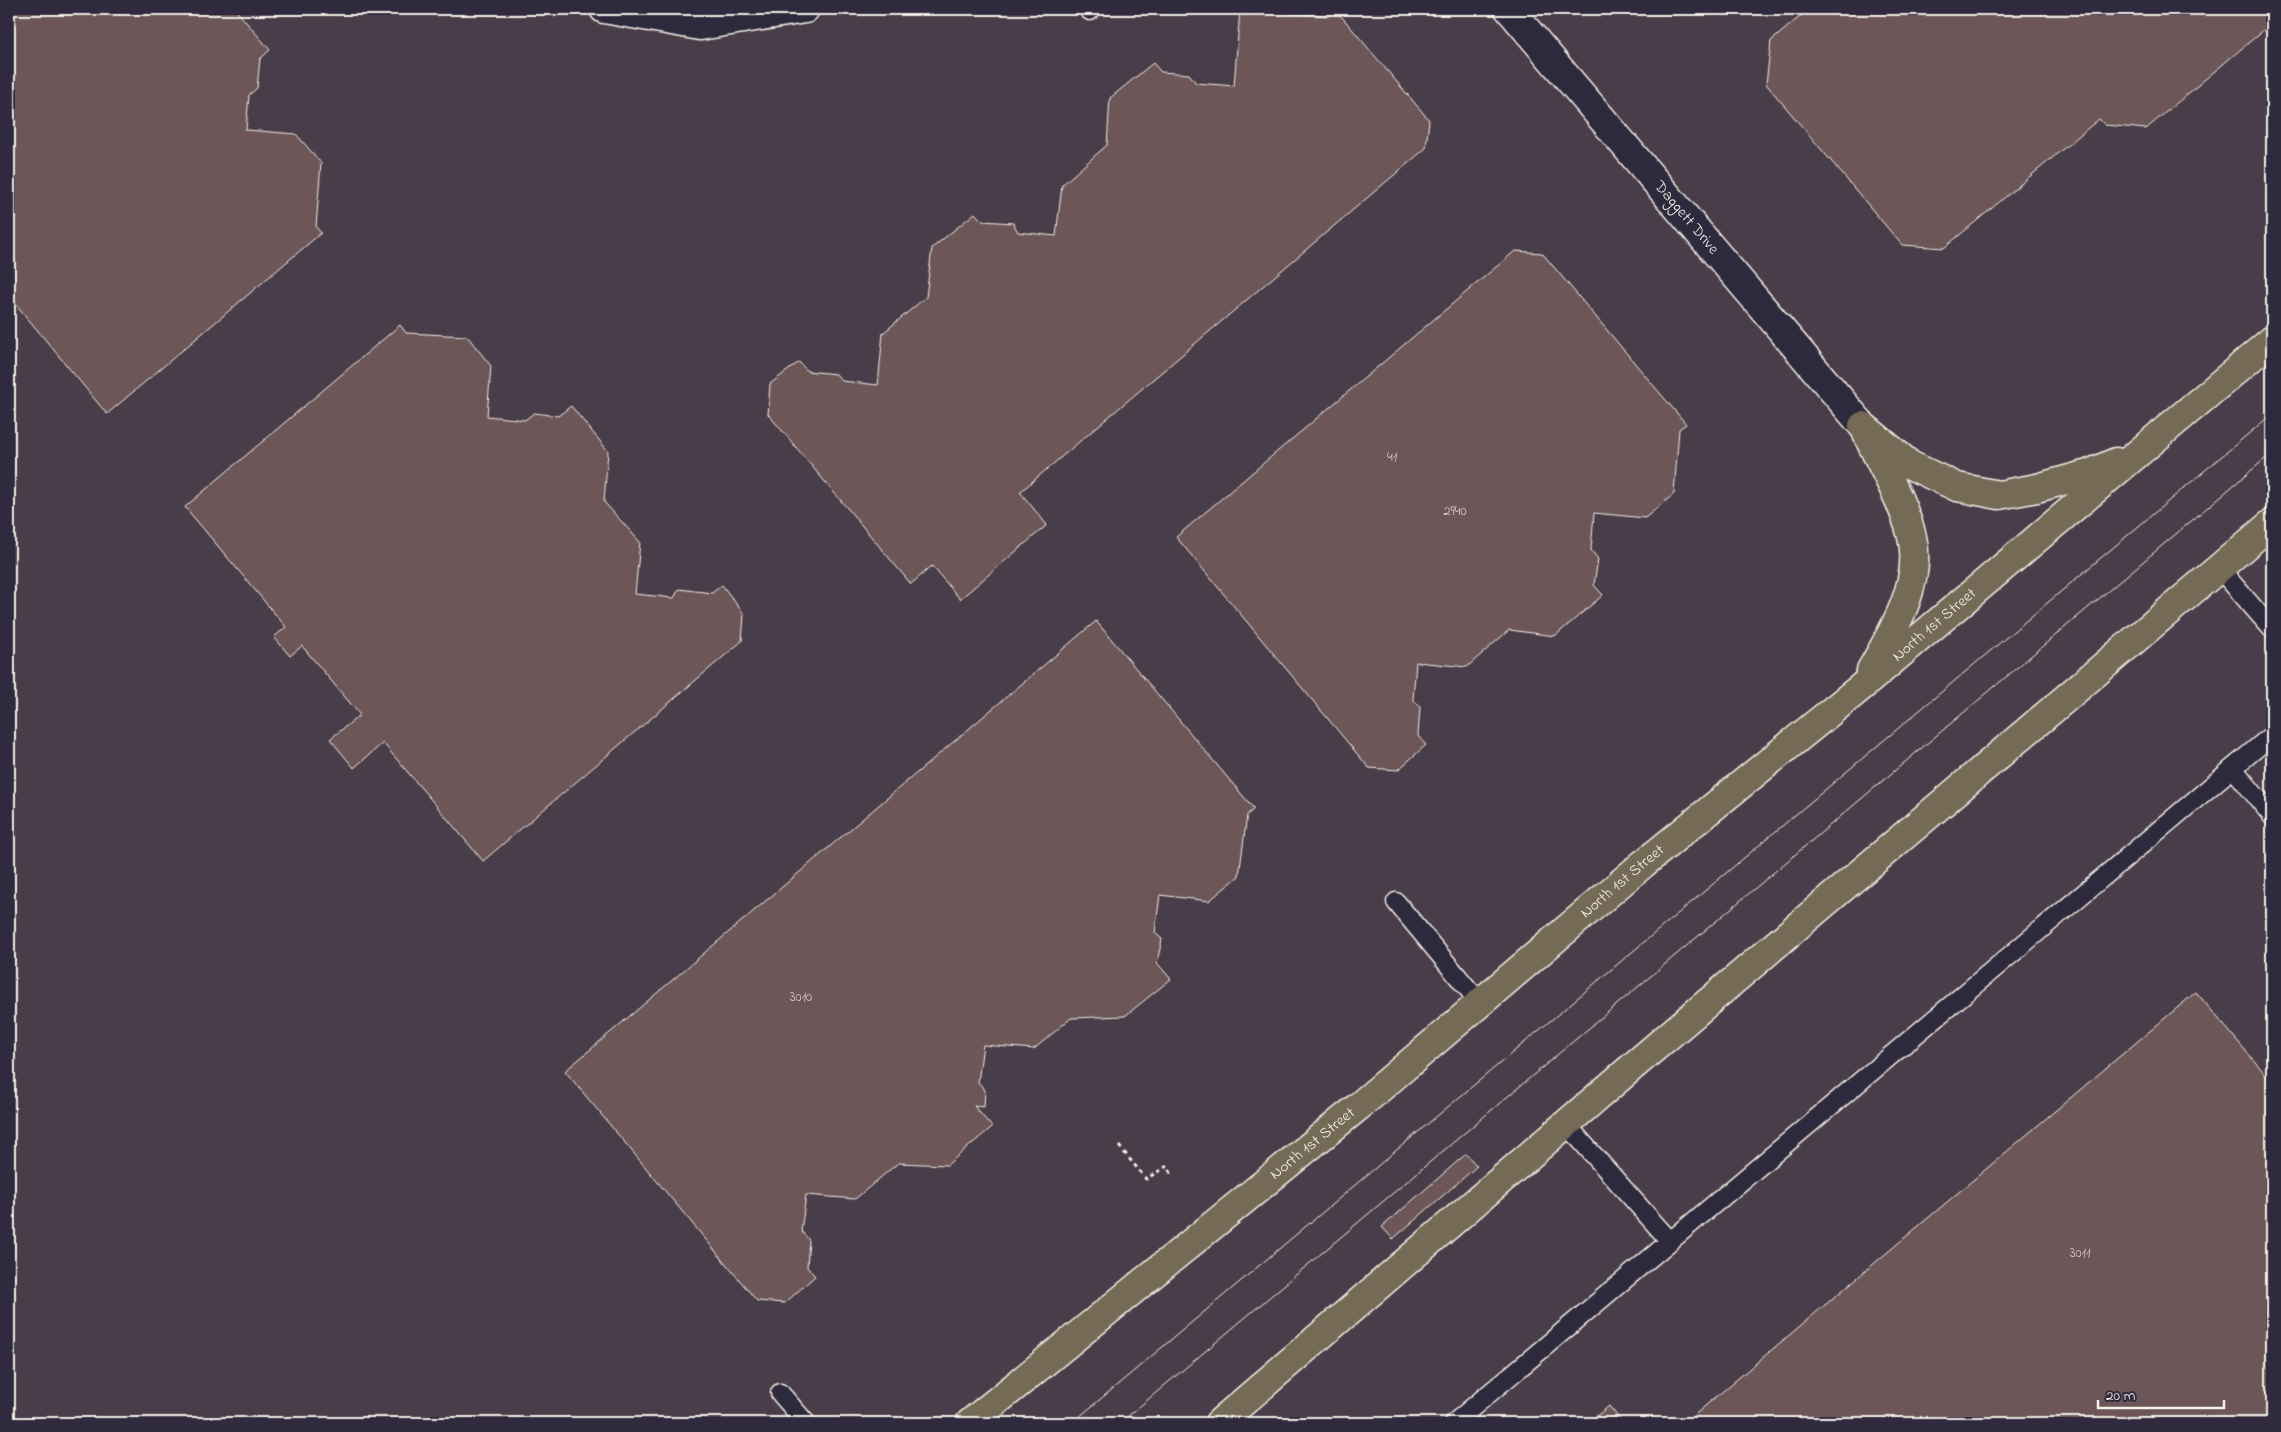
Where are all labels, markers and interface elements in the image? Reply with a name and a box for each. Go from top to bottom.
street label: Daggett Drive [1647,175,1725,261]
house number: 41 [1387,447,1398,468]
house number: 2940 [1444,501,1467,522]
street label: North 1st Street [1887,582,1983,668]
street label: North 1st Street [1575,838,1671,924]
house number: 3010 [790,987,812,1008]
street label: North 1st Street [1265,1101,1361,1186]
house number: 3011 [2070,1243,2091,1264]
scale bar [2098,1377,2225,1409]
text: 20 m [2106,1385,2136,1407]

